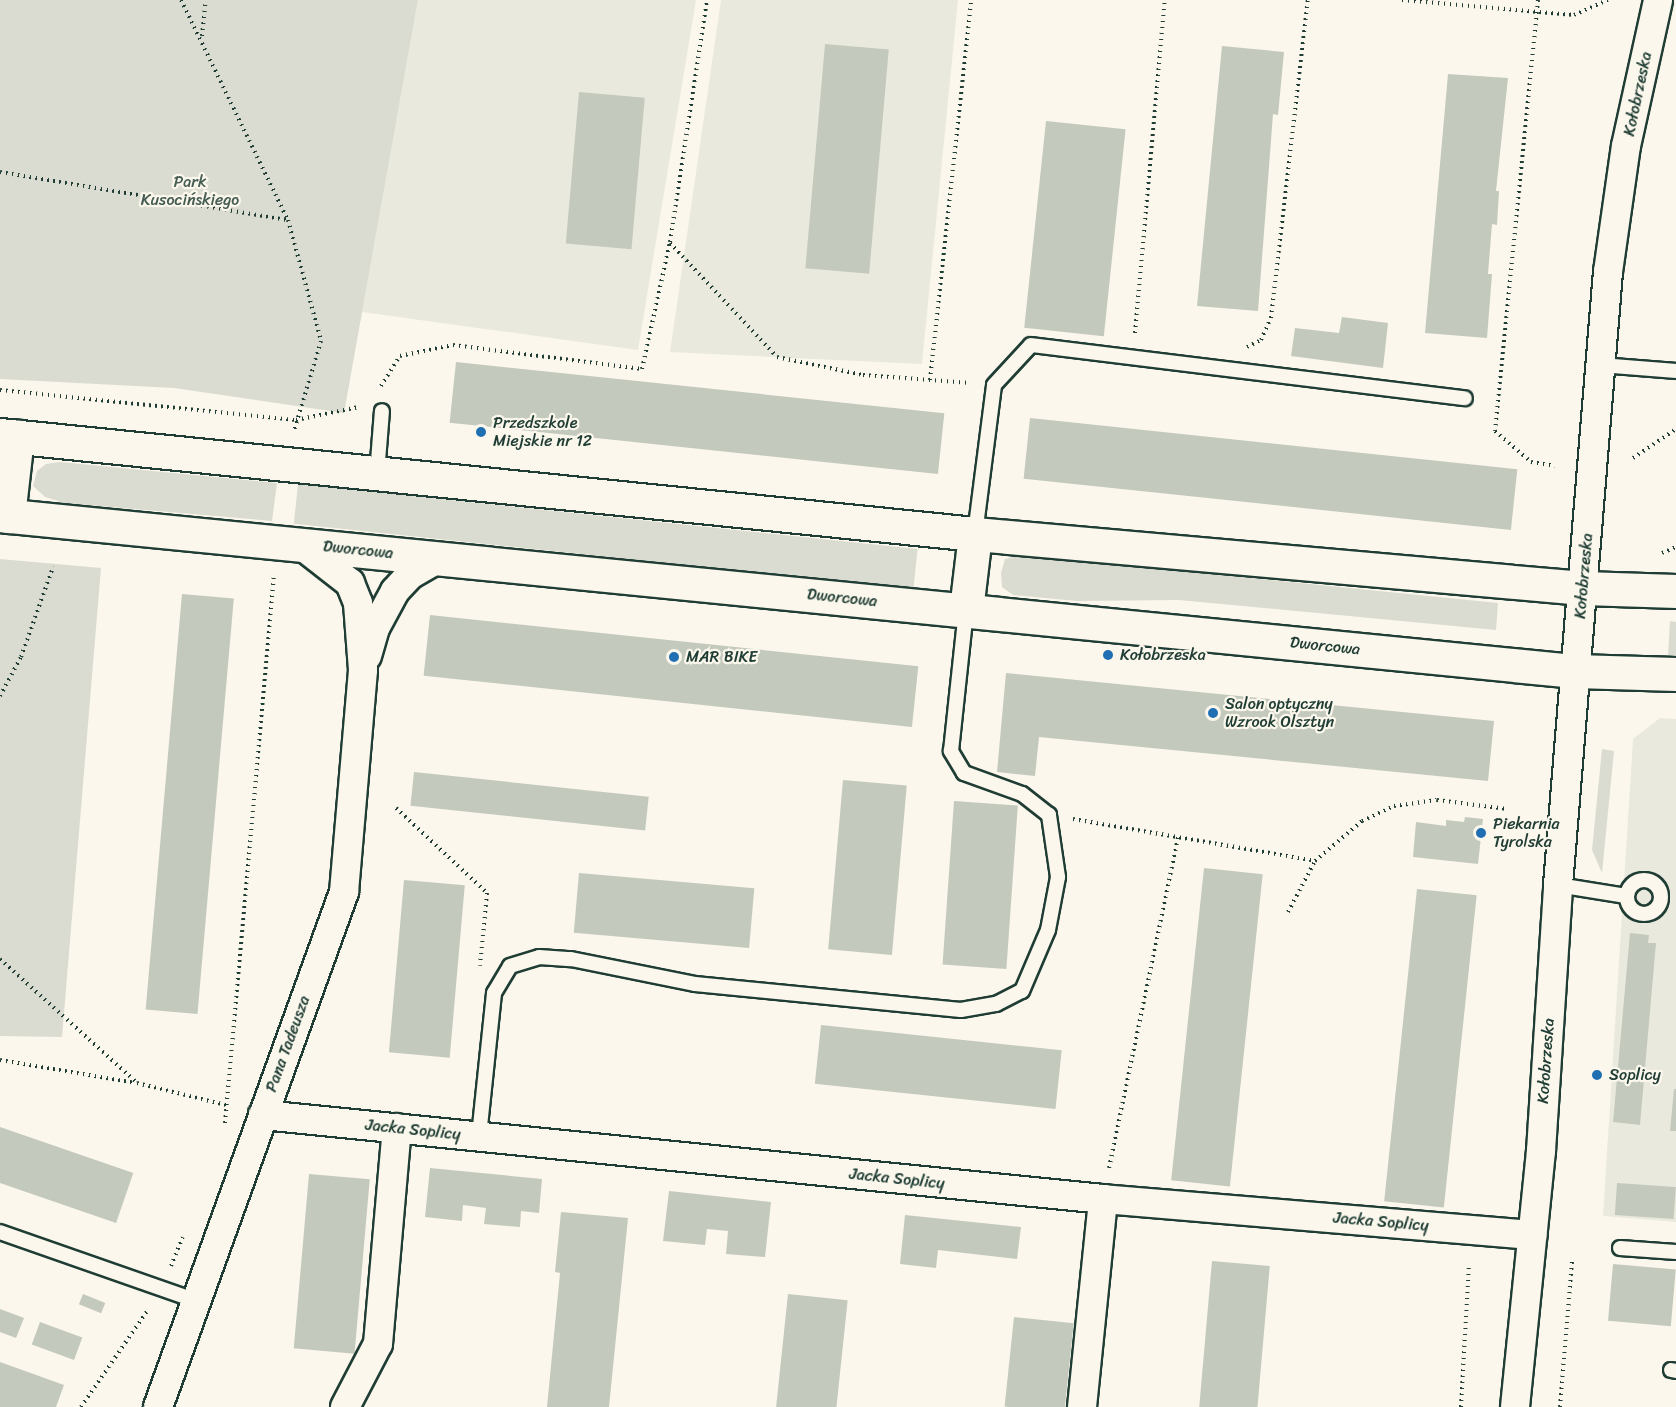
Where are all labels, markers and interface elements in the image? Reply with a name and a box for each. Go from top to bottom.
street label: Kołobrzeska [1620,50,1656,138]
park label: Park Kusocińskiego [141,172,239,210]
place label: Przedszkole Miejskie nr 12 [493,413,592,451]
marker: Przedszkole Miejskie nr 12 [474,425,488,439]
street label: Kołobrzeska [1571,532,1597,620]
street label: Dworcowa [322,537,394,563]
street label: Dworcowa [806,585,878,611]
street label: Dworcowa [1289,633,1361,659]
place label: Kołobrzeska [1120,645,1206,665]
place label: MAR BIKE [686,647,758,667]
marker: Kołobrzeska [1101,648,1115,662]
marker: MAR BIKE [667,650,681,664]
place label: Salon optyczny Wzrook Olsztyn [1225,694,1334,732]
marker: Salon optyczny Wzrook Olsztyn [1206,706,1220,720]
place label: Piekarnia Tyrolska [1493,814,1560,852]
marker: Piekarnia Tyrolska [1474,826,1488,840]
street label: Pana Tadeusza [261,993,315,1095]
street label: Kołobrzeska [1533,1018,1559,1104]
place label: Soplicy [1609,1065,1661,1085]
marker: Soplicy [1590,1068,1604,1082]
street label: Jacka Soplicy [364,1115,462,1145]
street label: Jacka Soplicy [848,1164,946,1194]
street label: Jacka Soplicy [1332,1208,1430,1236]

